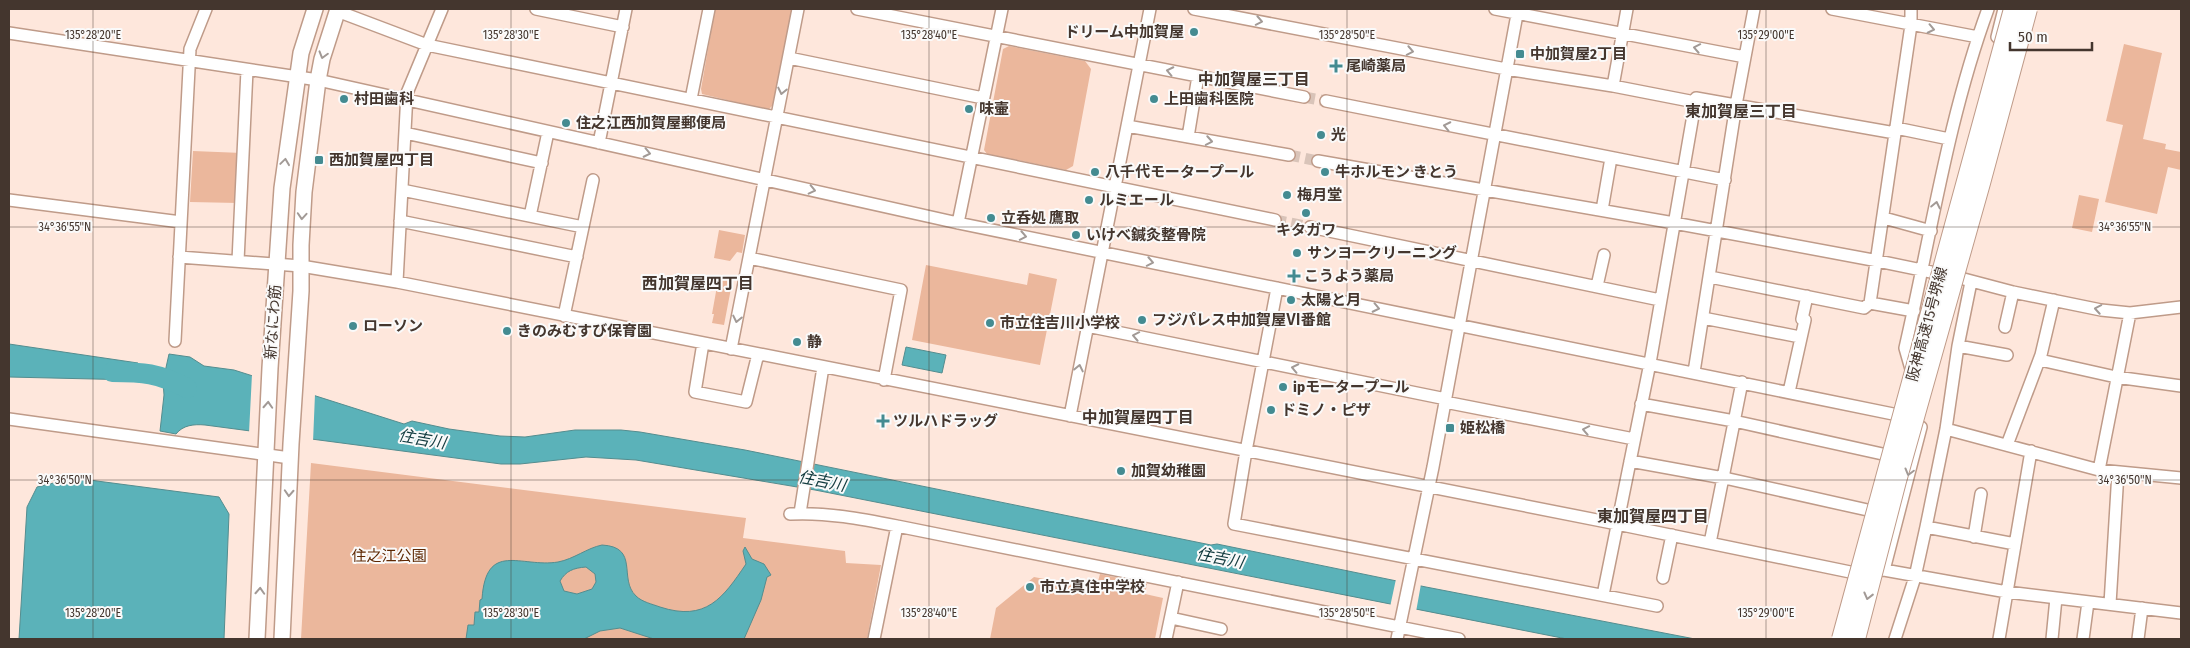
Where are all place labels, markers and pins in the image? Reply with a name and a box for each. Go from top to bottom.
place label: ドリーム中加賀屋 [1064,23,1184,41]
marker: ドリーム中加賀屋 [1188,26,1200,38]
place label: 中加賀屋2丁目 [1530,45,1627,63]
marker: 中加賀屋2丁目 [1514,48,1526,60]
place label: 尾崎薬局 [1346,57,1406,75]
marker: 尾崎薬局 [1330,60,1342,72]
place label: 村田歯科 [354,90,414,108]
place label: 上田歯科医院 [1164,90,1254,108]
marker: 村田歯科 [338,93,350,105]
marker: 上田歯科医院 [1148,93,1160,105]
place label: 味壷 [979,100,1009,118]
marker: 味壷 [963,103,975,115]
place label: 住之江西加賀屋郵便局 [576,114,726,132]
marker: 住之江西加賀屋郵便局 [560,117,572,129]
place label: 光 [1331,126,1346,144]
marker: 光 [1315,129,1327,141]
place label: 西加賀屋四丁目 [329,151,434,169]
marker: 西加賀屋四丁目 [313,154,325,166]
place label: 八千代モータープール [1105,163,1254,181]
place label: 牛ホルモン きとう [1335,163,1458,181]
marker: 八千代モータープール [1089,166,1101,178]
marker: 牛ホルモン きとう [1319,166,1331,178]
place label: 梅月堂 [1297,186,1342,204]
marker: 梅月堂 [1281,189,1293,201]
place label: ルミエール [1099,191,1174,209]
marker: ルミエール [1083,194,1095,206]
marker: キタガワ [1300,207,1312,219]
place label: 立呑処 鷹取 [1001,209,1079,227]
marker: 立呑処 鷹取 [985,212,997,224]
place label: キタガワ [1276,221,1336,239]
place label: いけべ鍼灸整骨院 [1086,226,1206,244]
marker: いけべ鍼灸整骨院 [1070,229,1082,241]
place label: サンヨークリーニング [1307,244,1457,262]
marker: サンヨークリーニング [1291,247,1303,259]
place label: こうよう薬局 [1304,267,1394,285]
marker: こうよう薬局 [1288,270,1300,282]
place label: 太陽と月 [1301,291,1361,309]
marker: 太陽と月 [1285,294,1297,306]
place label: フジパレス中加賀屋Ⅵ番館 [1152,311,1331,329]
place label: 市立住吉川小学校 [1000,314,1120,332]
marker: フジパレス中加賀屋Ⅵ番館 [1136,314,1148,326]
place label: ローソン [363,317,423,335]
marker: 市立住吉川小学校 [984,317,996,329]
marker: ローソン [347,320,359,332]
place label: きのみむすび保育園 [517,322,652,340]
marker: きのみむすび保育園 [501,325,513,337]
place label: 静 [807,333,822,351]
marker: 静 [791,336,803,348]
place label: ipモータープール [1293,378,1409,396]
marker: ipモータープール [1277,381,1289,393]
place label: ドミノ・ピザ [1281,401,1371,419]
marker: ドミノ・ピザ [1265,404,1277,416]
place label: ツルハドラッグ [893,412,998,430]
marker: ツルハドラッグ [877,415,889,427]
place label: 姫松橋 [1460,419,1506,437]
marker: 姫松橋 [1444,422,1456,434]
place label: 加賀幼稚園 [1131,462,1206,480]
marker: 加賀幼稚園 [1115,465,1127,477]
place label: 市立真住中学校 [1040,578,1145,596]
marker: 市立真住中学校 [1024,581,1036,593]

